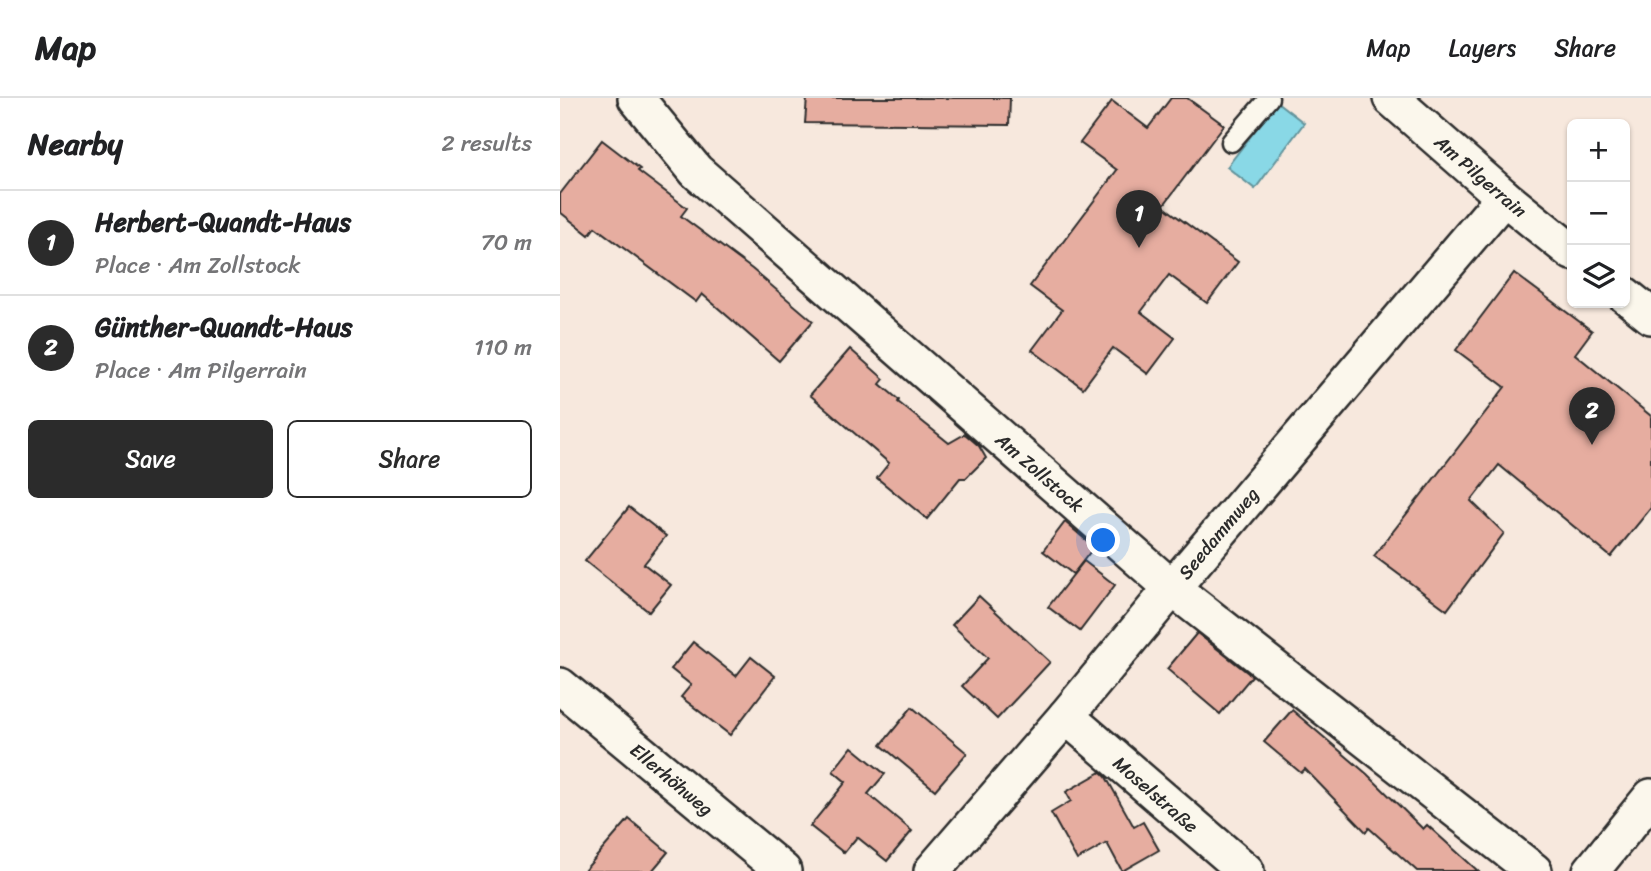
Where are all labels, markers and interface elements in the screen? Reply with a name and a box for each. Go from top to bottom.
text: Map [35,19,96,77]
text: Map [1366,27,1411,69]
text: Layers [1449,27,1516,69]
text: Share [1554,27,1616,69]
text: Nearby [28,117,123,171]
map controls [1567,119,1630,308]
button: + [1567,119,1630,182]
text: 2 results [441,123,532,164]
street label: Am Pilgerrain [1426,126,1535,226]
button: − [1567,182,1630,245]
pin: 1 [1116,190,1162,248]
text: Herbert-Quandt-Haus [95,199,351,245]
text: 1 [46,222,56,263]
text: 70 m [481,222,532,263]
text: Place · Am Zollstock [95,245,301,286]
button: layers [1567,245,1630,308]
text: Günther-Quandt-Haus [95,304,353,350]
text: 2 [44,327,58,368]
text: 110 m [474,327,532,368]
text: Place · Am Pilgerrain [95,350,307,391]
pin: 2 [1569,387,1615,445]
button: Save [28,420,273,498]
button: Share [287,420,532,498]
street label: Am Zollstock [987,423,1092,521]
street label: Seedammweg [1170,479,1267,587]
your location [1086,523,1120,557]
street label: Ellerhöhweg [622,734,721,825]
street label: Moselstraße [1105,747,1206,842]

